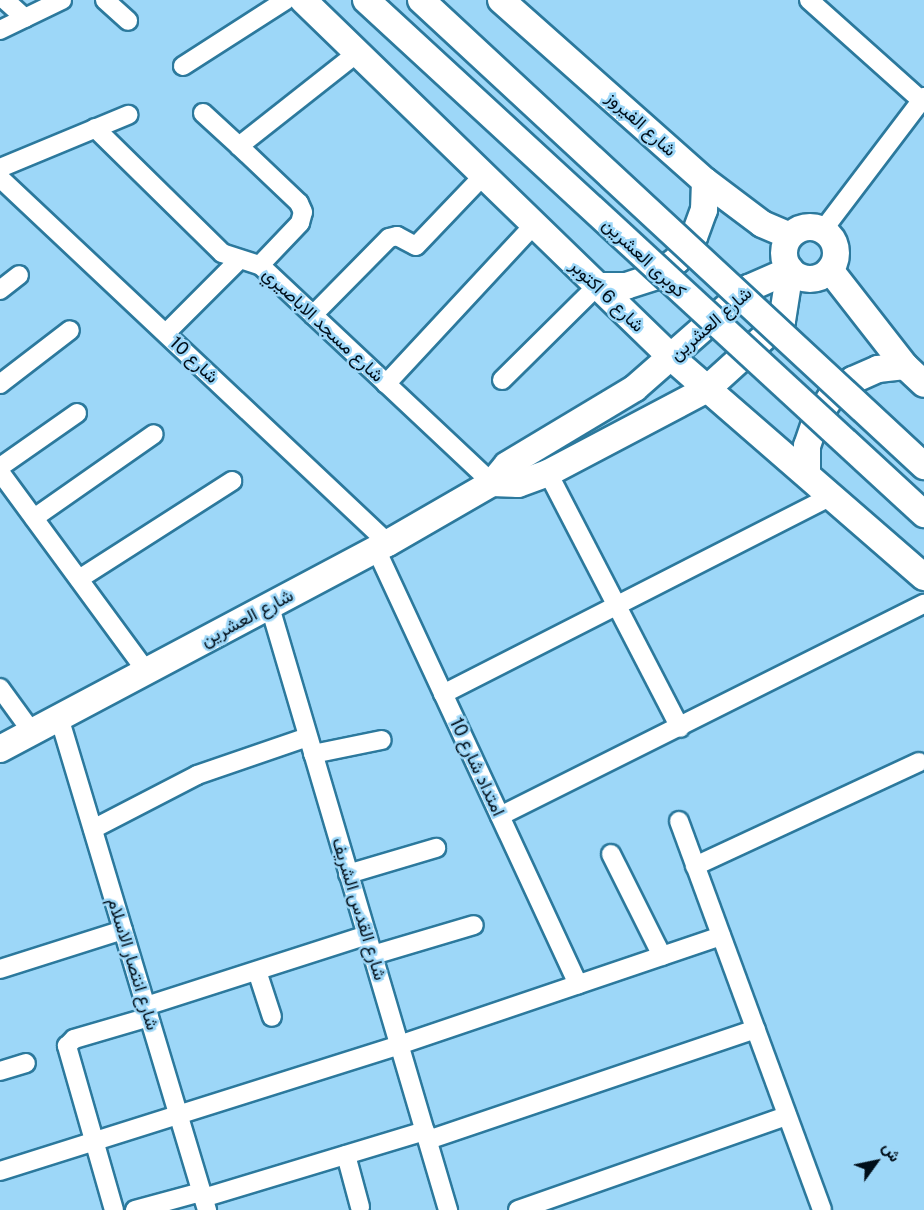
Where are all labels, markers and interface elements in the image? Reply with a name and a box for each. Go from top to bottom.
street label: شارع الفيروز [601,87,681,161]
street label: كوبرى العشرين [598,214,690,302]
street label: شارع 6 اكتوبر [565,255,649,337]
street label: شارع مسجد الاباصيري [258,263,388,387]
street label: شارع العشرين [666,283,756,365]
street label: شارع 10 [165,332,223,388]
street label: شارع العشرين [197,585,297,651]
street label: امتداد شارع 10 [445,714,509,820]
street label: شارع القدس الشريف [327,835,391,983]
street label: شارع انتصار الاسلام [103,895,163,1033]
north arrow [846,1132,906,1192]
text: ش [878,1139,905,1165]

